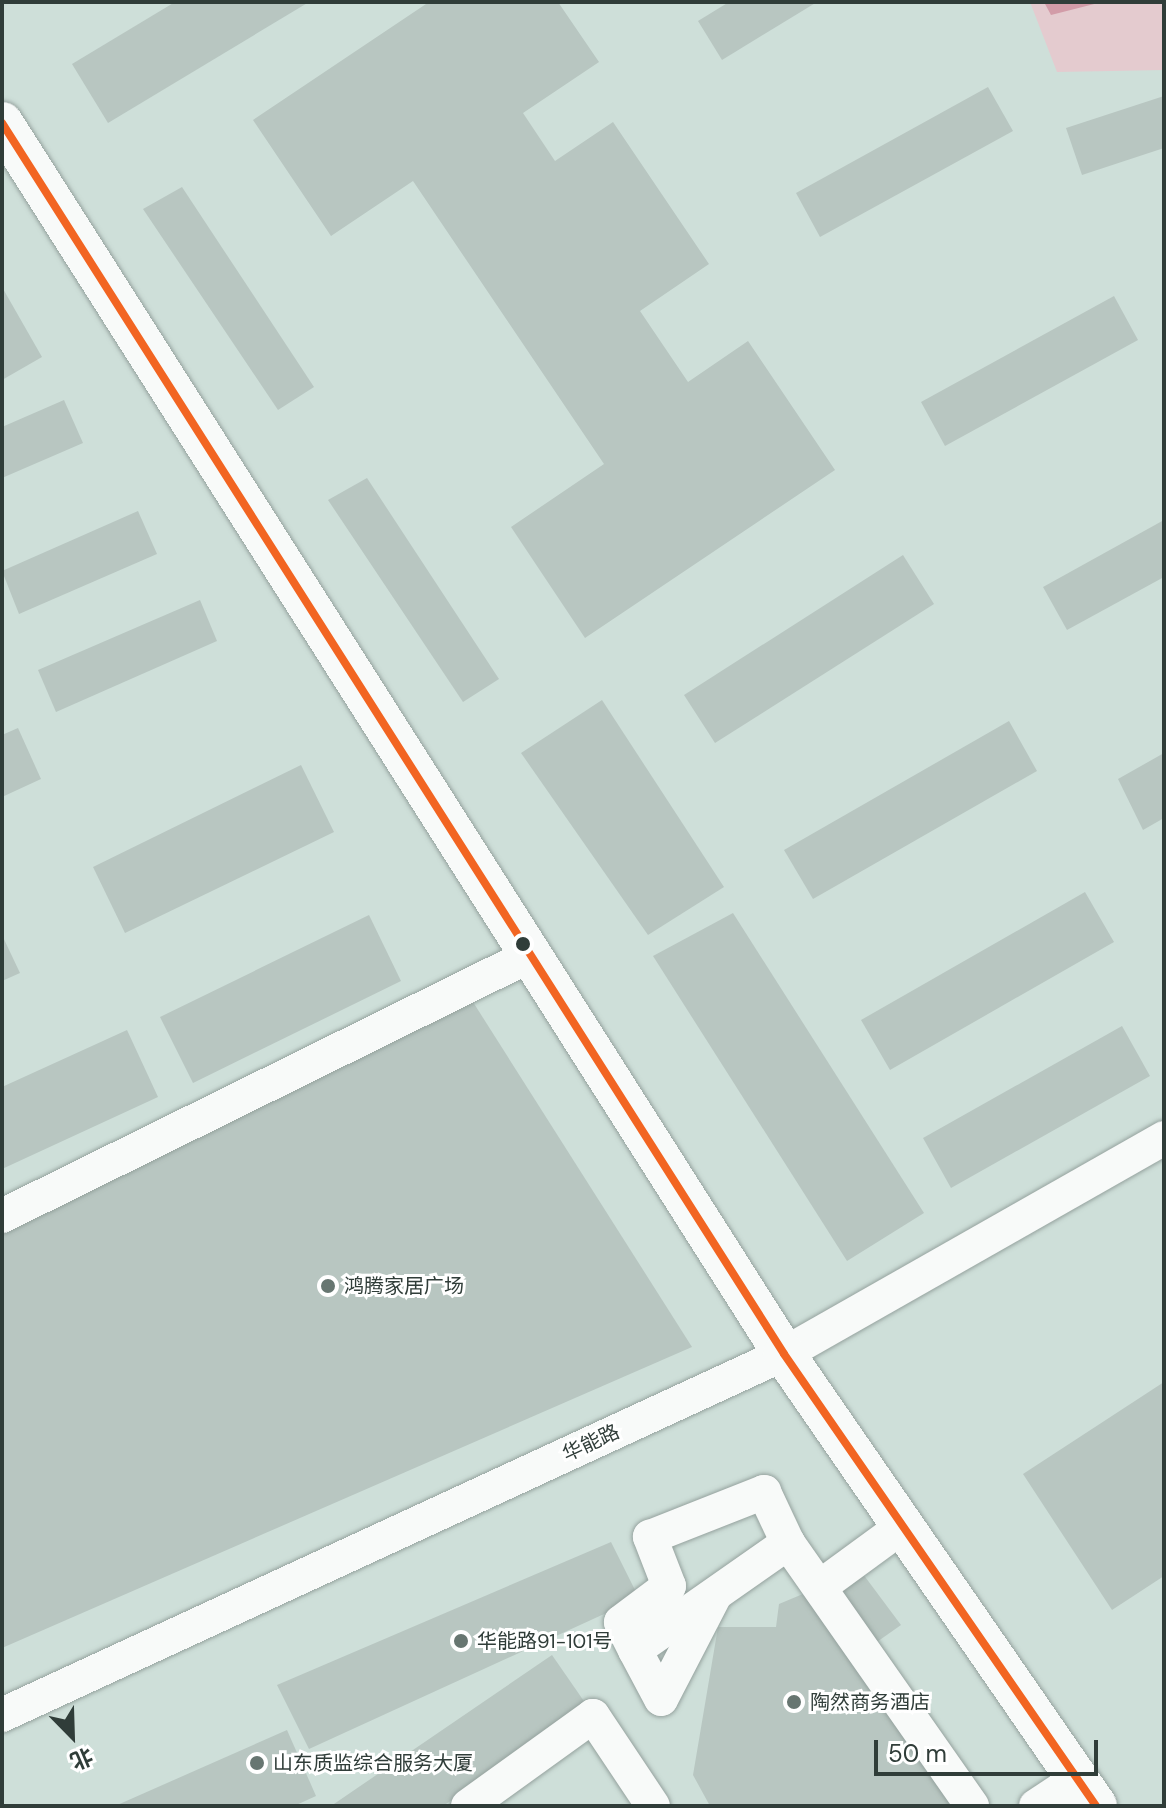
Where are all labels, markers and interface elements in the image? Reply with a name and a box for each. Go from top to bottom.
unlabelled marker [515,936,531,952]
place label: 鸿腾家居广场 [344,1274,464,1298]
marker: 鸿腾家居广场 [319,1277,337,1295]
street label: 华能路 [559,1419,623,1467]
place label: 华能路91-101号 [477,1629,612,1653]
marker: 华能路91-101号 [452,1632,470,1650]
place label: 陶然商务酒店 [810,1690,930,1714]
marker: 陶然商务酒店 [785,1693,803,1711]
north arrow [32,1696,112,1776]
scale bar [878,1724,1102,1774]
text: 50 m [888,1738,947,1769]
text: 北 [66,1741,97,1776]
place label: 山东质监综合服务大厦 [273,1751,473,1775]
marker: 山东质监综合服务大厦 [248,1754,266,1772]

